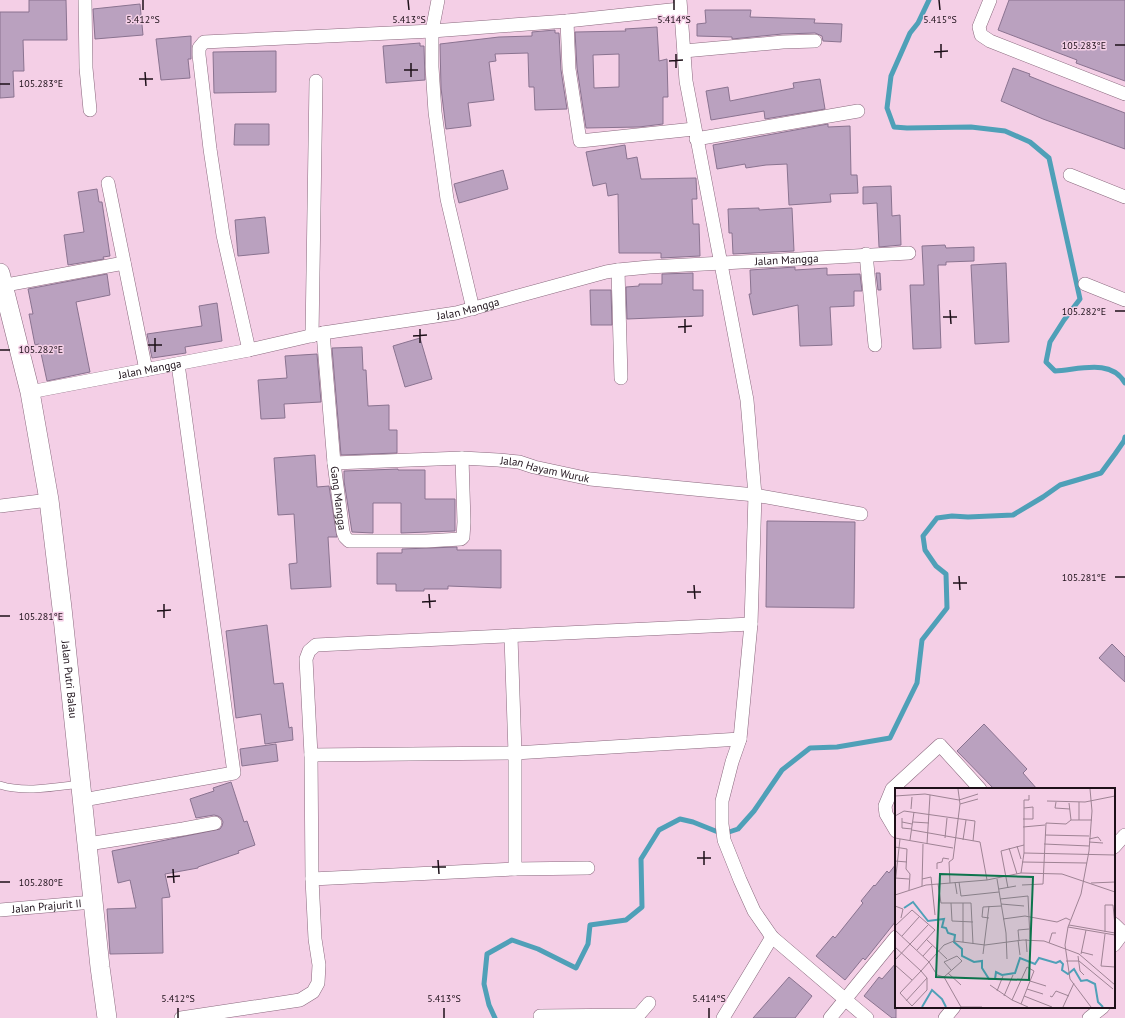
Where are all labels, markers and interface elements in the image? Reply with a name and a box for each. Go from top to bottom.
text: 5.412°S [126,13,160,26]
text: 5.413°S [392,13,426,26]
text: 5.414°S [657,13,691,26]
text: 5.415°S [923,13,957,26]
text: 105.283°E [1062,39,1106,52]
text: 105.283°E [19,77,63,90]
street label: Jalan Mangga [753,251,819,268]
street label: Jalan Mangga [435,295,501,323]
text: 105.282°E [1062,305,1106,318]
text: 105.282°E [19,343,63,356]
street label: Jalan Mangga [116,356,182,382]
street label: Jalan Hayam Wuruk [499,453,591,486]
street label: Gang Mangga [327,465,350,531]
text: 105.281°E [1062,571,1106,584]
text: 105.281°E [19,610,63,623]
street label: Jalan Putri Balau [58,639,81,719]
inset map [895,788,1115,1008]
text: 105.280°E [19,876,63,889]
street label: Jalan Prajurit II [10,896,82,916]
text: 5.412°S [161,992,195,1005]
text: 5.413°S [427,992,461,1005]
text: 5.414°S [692,992,726,1005]

